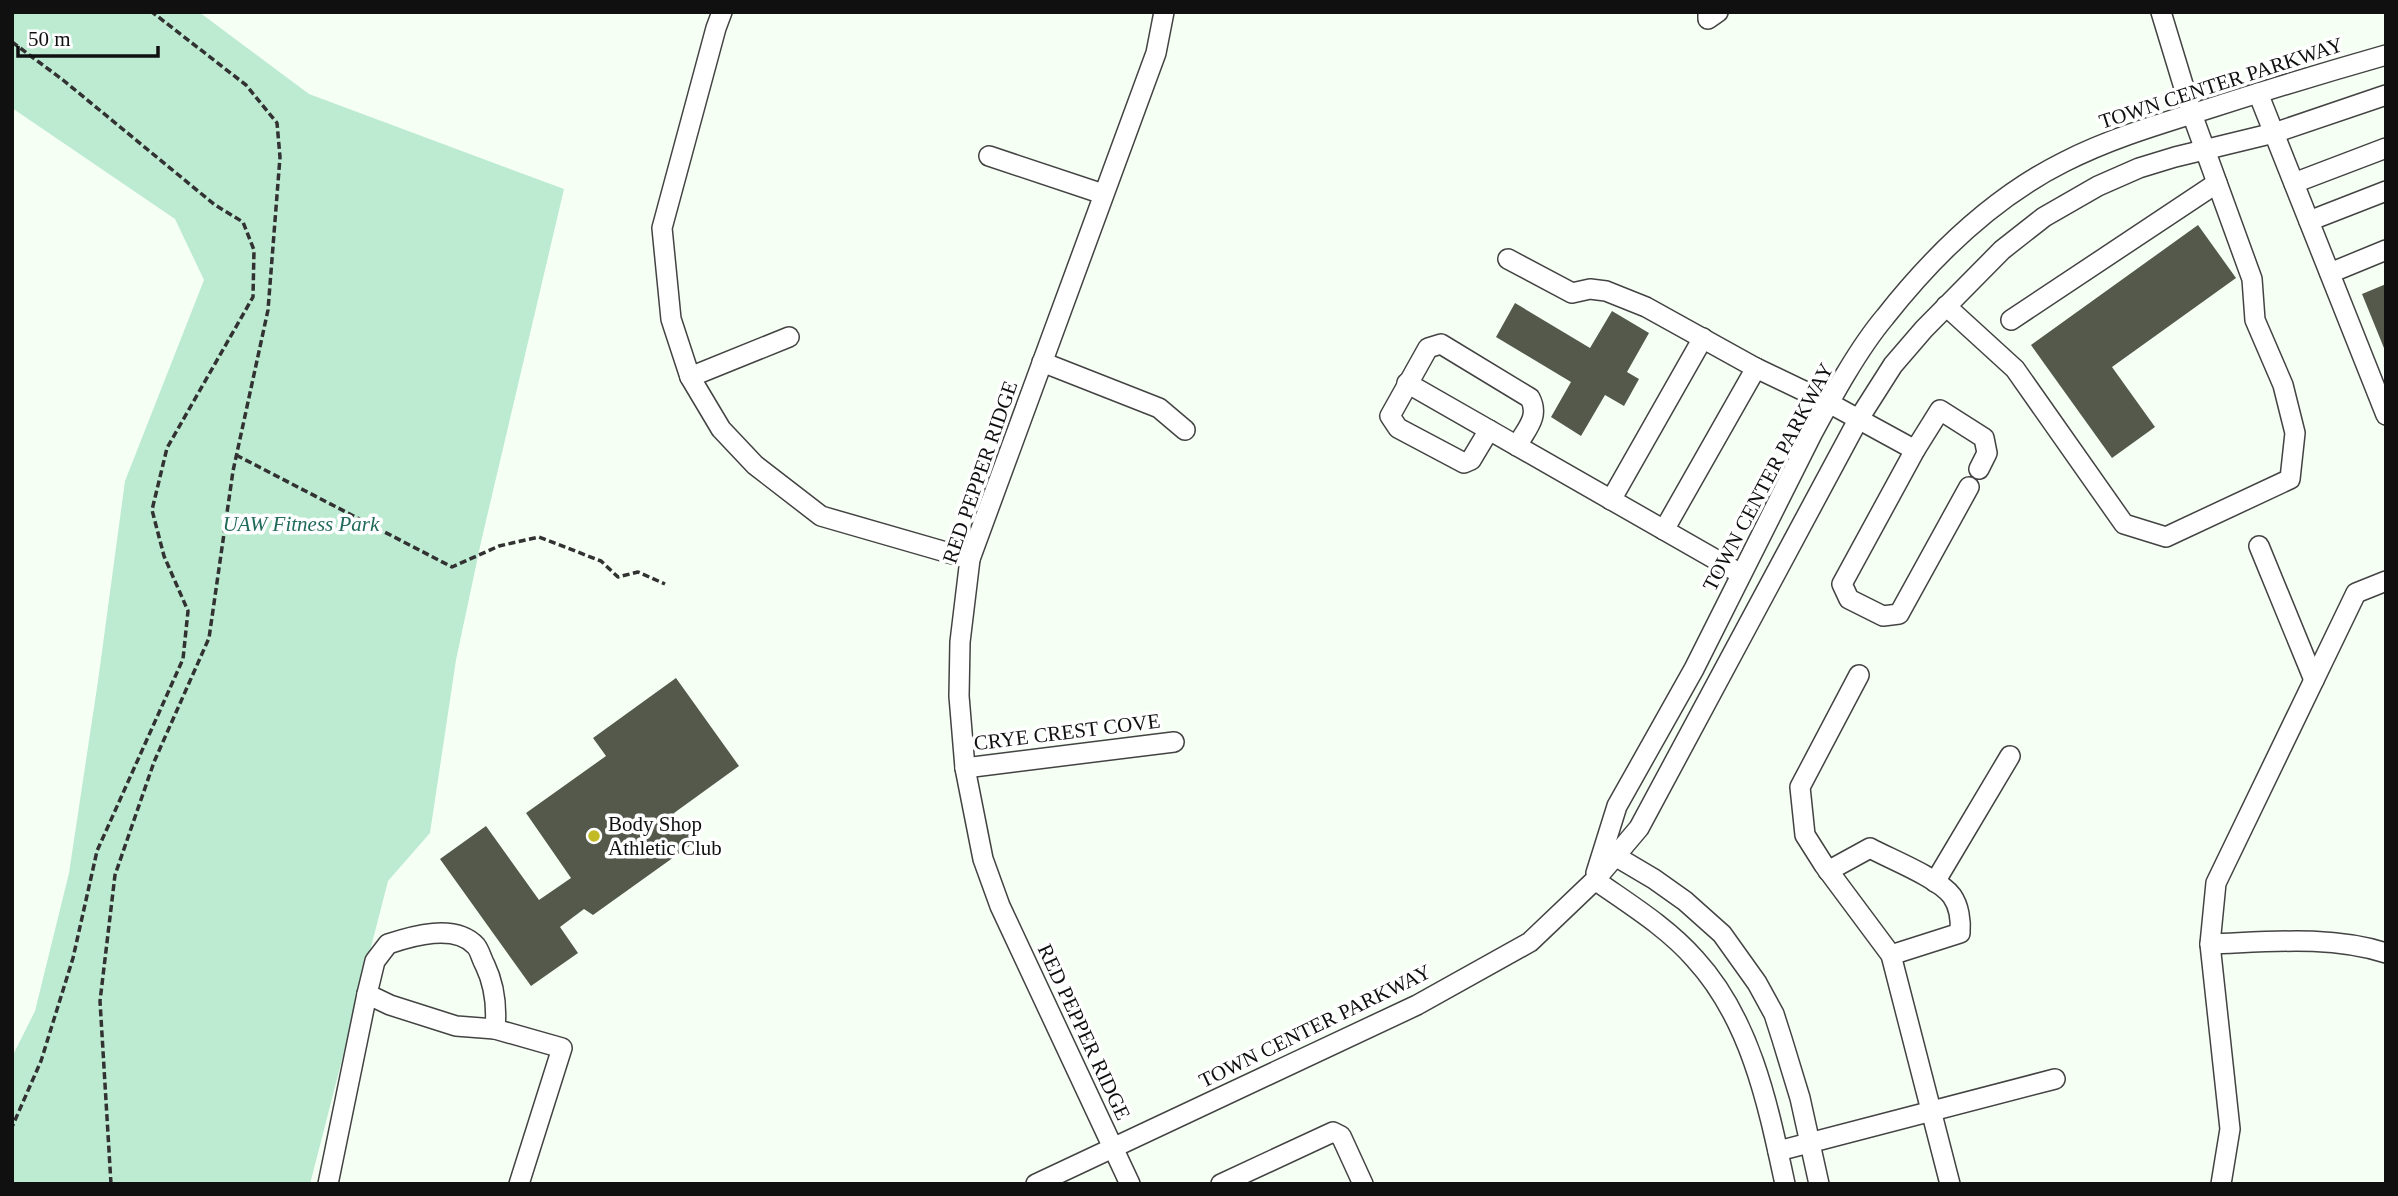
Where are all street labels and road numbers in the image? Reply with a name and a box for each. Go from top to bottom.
street label: TOWN CENTER PARKWAY [2096,32,2346,134]
street label: TOWN CENTER PARKWAY [1698,359,1838,595]
street label: RED PEPPER RIDGE [938,378,1022,566]
street label: CRYE CREST COVE [972,709,1162,755]
street label: RED PEPPER RIDGE [1033,940,1135,1124]
street label: TOWN CENTER PARKWAY [1195,959,1435,1093]

